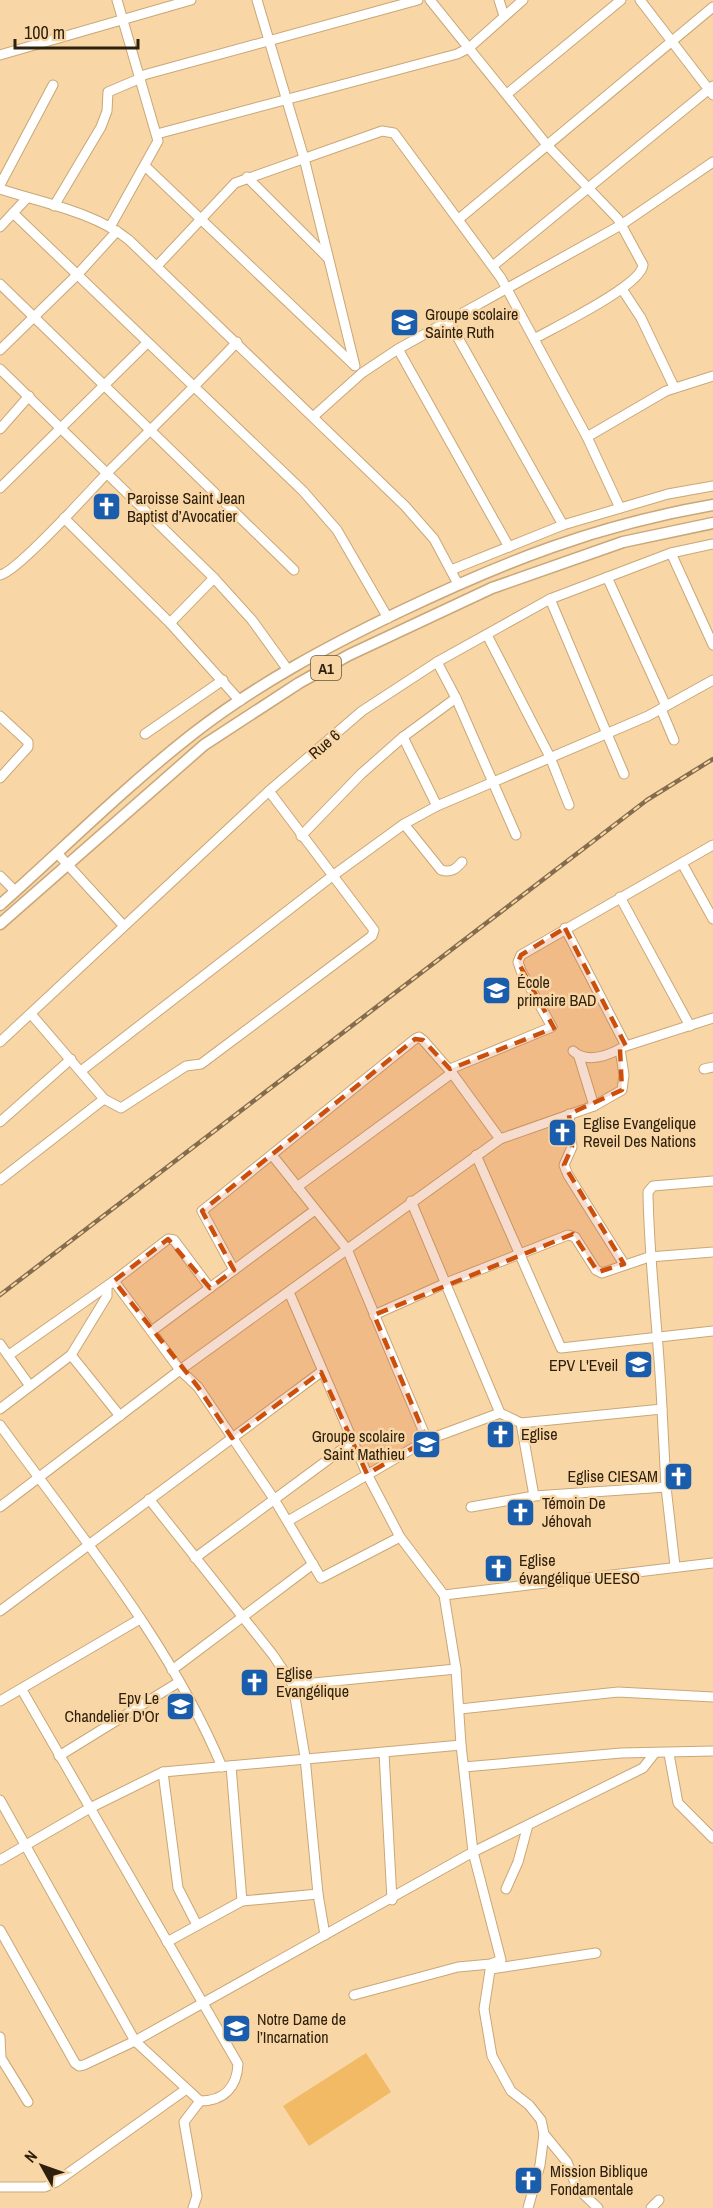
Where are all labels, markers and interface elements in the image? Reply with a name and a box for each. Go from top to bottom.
scale bar [15,12,138,50]
text: 100 m [24,20,65,45]
place label: Groupe scolaire Sainte Ruth [425,303,518,343]
school or university icon: Groupe scolaire Sainte Ruth [388,307,420,339]
place label: Paroisse Saint Jean Baptist d’Avocatier [127,487,245,527]
church icon: Paroisse Saint Jean Baptist d’Avocatier [90,491,122,523]
road number: A1 [311,656,341,680]
street label: Rue 6 [304,724,344,764]
place label: École primaire BAD [517,971,596,1011]
school or university icon: École primaire BAD [480,975,512,1007]
place label: Eglise Evangelique Reveil Des Nations [583,1112,696,1152]
church icon: Eglise Evangelique Reveil Des Nations [546,1116,578,1148]
school or university icon: EPV L'Eveil [623,1349,655,1381]
place label: EPV L'Eveil [549,1354,618,1376]
church icon: Eglise [484,1418,516,1450]
place label: Eglise [521,1423,557,1445]
place label: Groupe scolaire Saint Mathieu [312,1425,405,1465]
school or university icon: Groupe scolaire Saint Mathieu [410,1429,442,1461]
church icon: Eglise CIESAM [663,1460,695,1492]
place label: Eglise CIESAM [568,1465,658,1487]
place label: Témoin De Jéhovah [542,1492,605,1532]
church icon: Témoin De Jéhovah [505,1496,537,1528]
place label: Eglise évangélique UEESO [519,1549,640,1589]
church icon: Eglise évangélique UEESO [482,1553,514,1585]
place label: Eglise Evangélique [276,1662,349,1702]
church icon: Eglise Evangélique [239,1666,271,1698]
place label: Epv Le Chandelier D'Or [65,1687,160,1727]
school or university icon: Epv Le Chandelier D'Or [164,1691,196,1723]
place label: Notre Dame de l’Incarnation [257,2008,346,2048]
school or university icon: Notre Dame de l’Incarnation [220,2012,252,2044]
north arrow [12,2136,72,2196]
text: N [19,2146,42,2167]
place label: Mission Biblique Fondamentale [550,2160,648,2200]
church icon: Mission Biblique Fondamentale [513,2164,545,2196]

